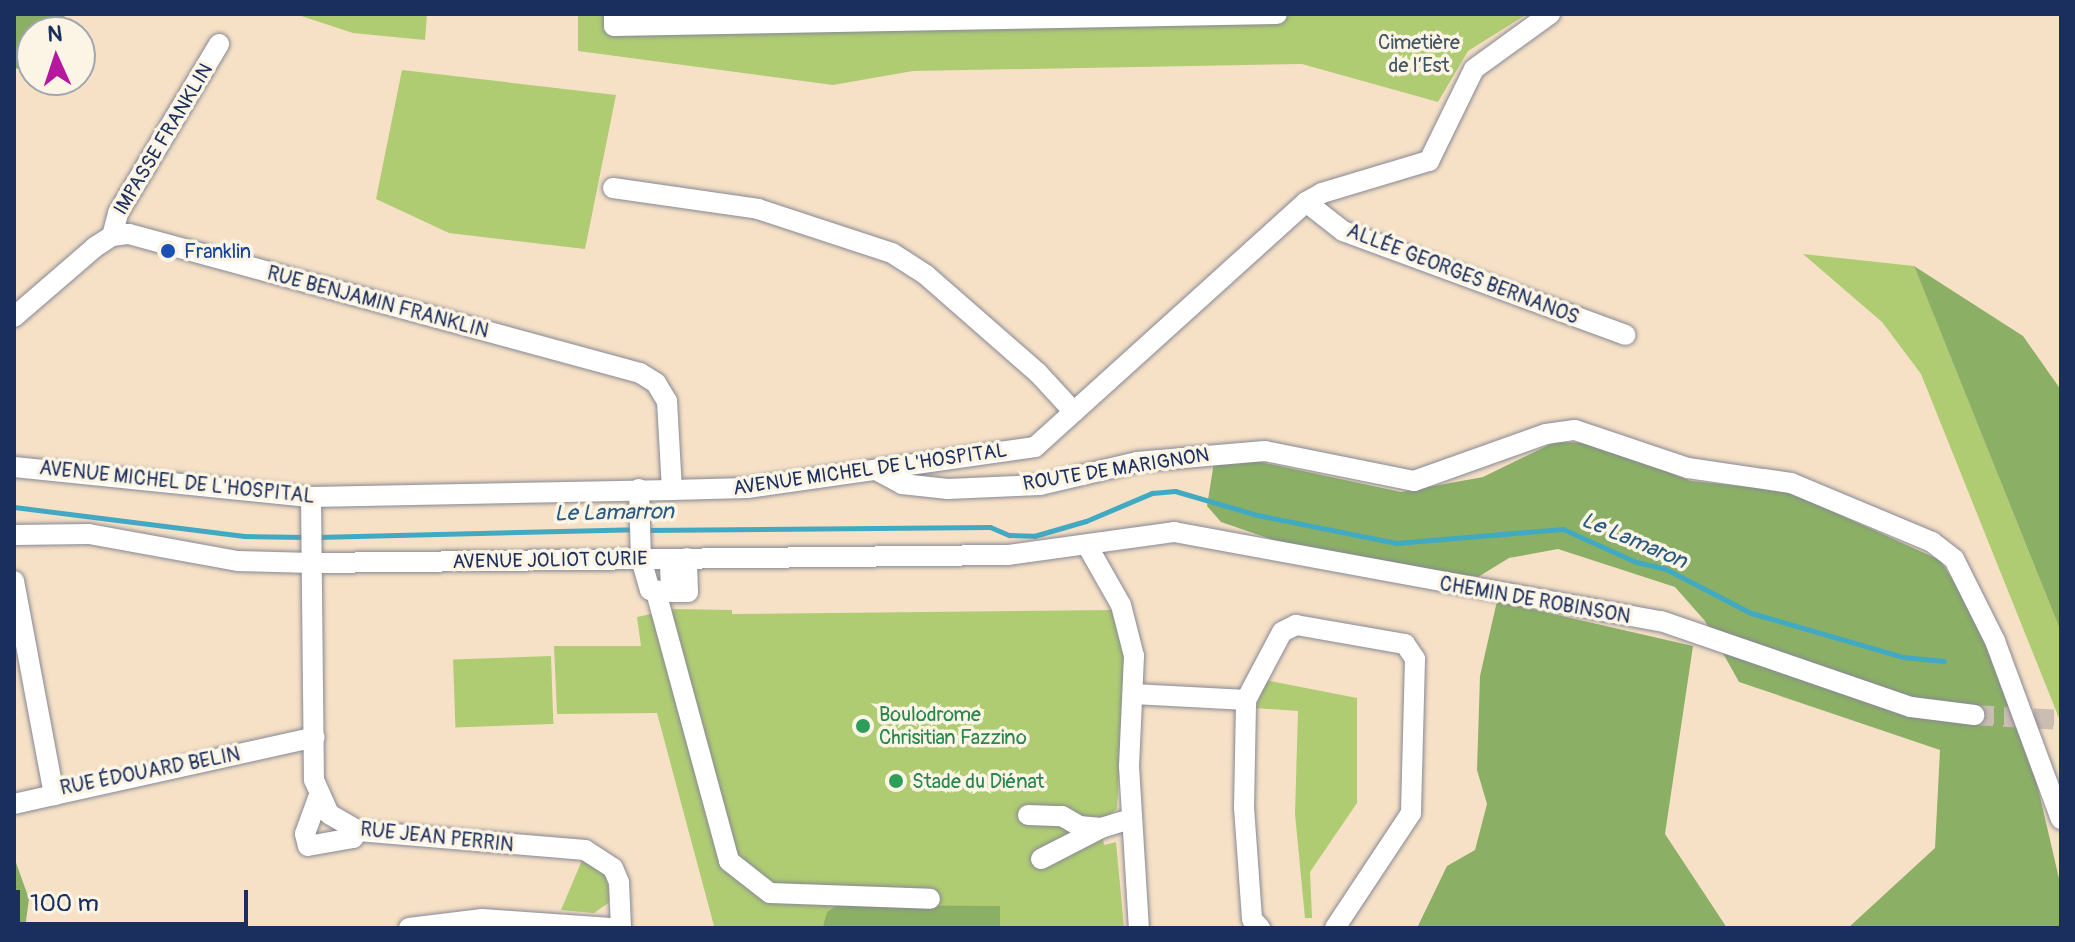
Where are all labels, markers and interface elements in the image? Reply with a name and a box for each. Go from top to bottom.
north arrow [16,16,96,96]
text: N [47,20,63,48]
park label: Cimetière de l’Est [1378,31,1460,78]
street label: IMPASSE FRANKLIN [108,59,218,219]
street label: ALLÉE GEORGES BERNANOS [1344,219,1582,329]
place label: Franklin [184,239,251,263]
marker: Franklin [159,242,177,260]
street label: RUE BENJAMIN FRANKLIN [265,261,491,343]
street label: AVENUE MICHEL DE L'HOSPITAL [731,438,1009,500]
street label: ROUTE DE MARIGNON [1021,442,1211,496]
street label: AVENUE MICHEL DE L'HOSPITAL [38,456,316,508]
water label: Le Lamarron [554,499,674,527]
water label: Le Lamaron [1577,507,1691,575]
street label: AVENUE JOLIOT CURIE [452,546,648,574]
street label: CHEMIN DE ROBINSON [1438,571,1632,629]
place label: Boulodrome Chrisitian Fazzino [879,702,1027,749]
marker: Boulodrome Chrisitian Fazzino [854,717,872,735]
street label: RUE ÉDOUARD BELIN [58,742,242,800]
place label: Stade du Diénat [912,769,1044,793]
marker: Stade du Diénat [887,772,905,790]
street label: RUE JEAN PERRIN [359,817,515,857]
scale bar [20,874,252,924]
text: 100 m [30,889,99,918]

